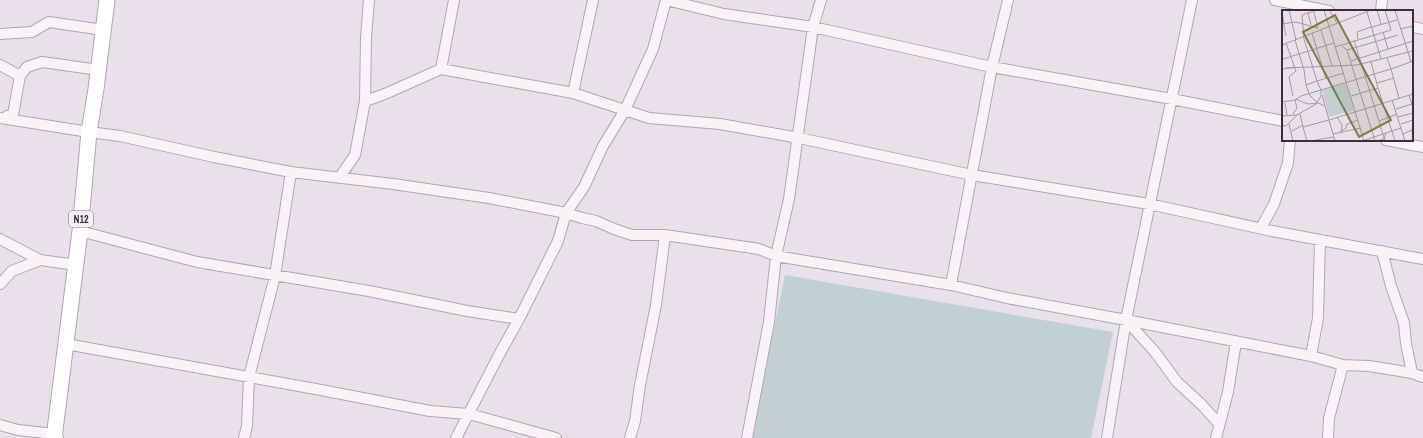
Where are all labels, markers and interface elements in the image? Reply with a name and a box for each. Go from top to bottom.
inset map [1282,10,1413,141]
road number: N12 [69,211,93,227]

